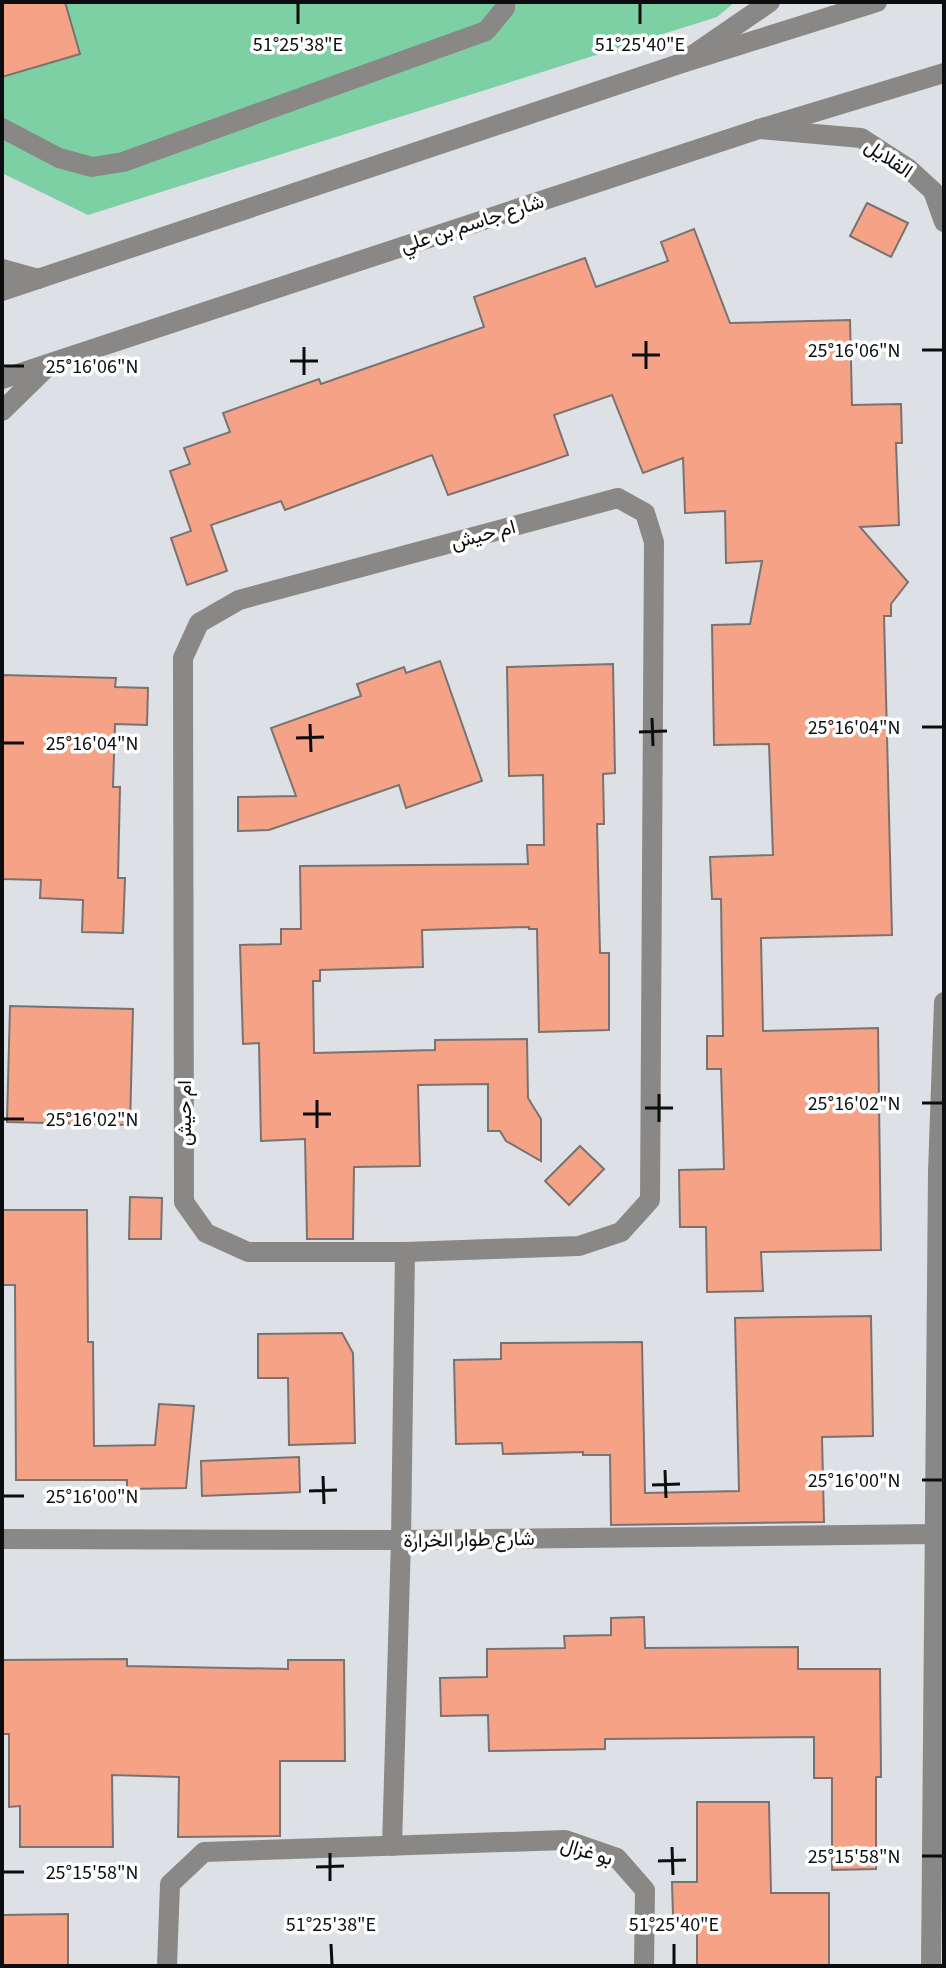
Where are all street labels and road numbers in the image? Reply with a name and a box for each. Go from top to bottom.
street label: القلايل [859,132,918,185]
street label: شارع جاسم بن علي [397,188,548,262]
street label: ام حيش [448,513,519,557]
street label: ام حيش [171,1080,199,1146]
street label: شارع طوار الخرارة [403,1525,535,1555]
street label: بو غزال [557,1831,616,1873]

